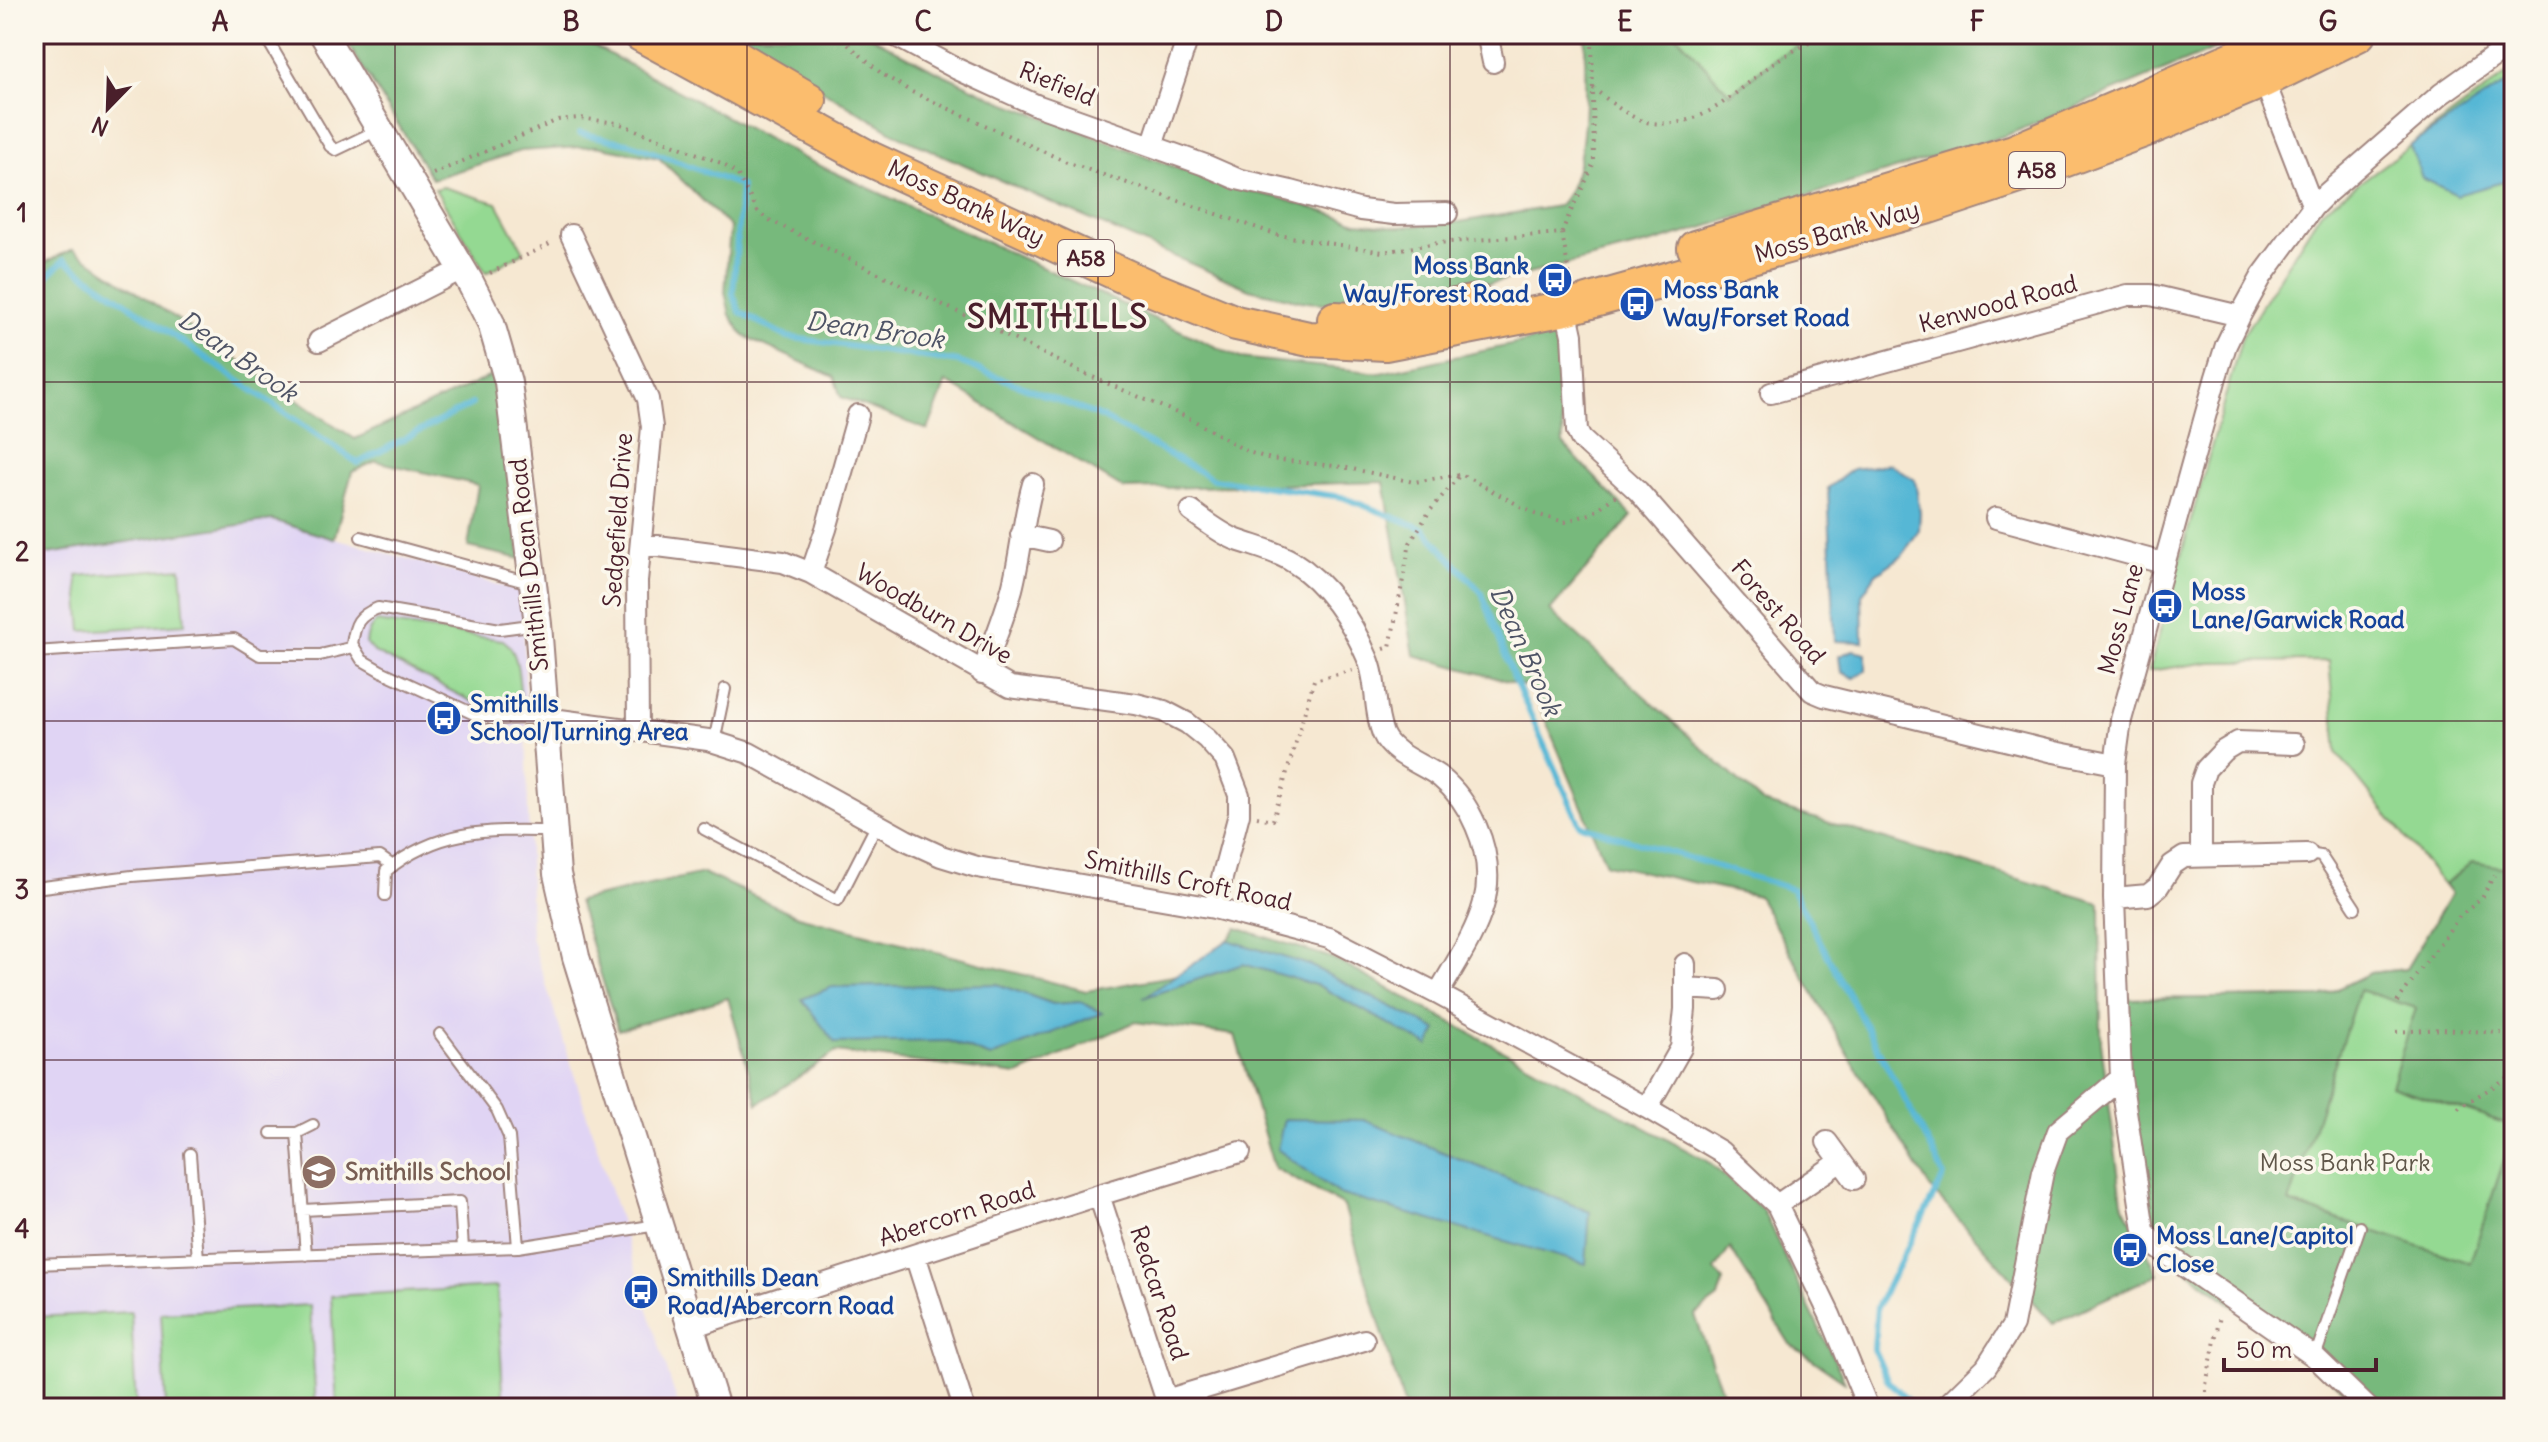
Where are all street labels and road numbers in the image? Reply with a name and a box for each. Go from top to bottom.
street label: Riefield [1015,54,1100,112]
road number: A58 [2009,152,2065,188]
street label: Moss Bank Way [883,153,1050,252]
street label: Moss Bank Way [1751,193,1922,269]
road number: A58 [1058,240,1114,276]
street label: Kenwood Road [1915,267,2080,339]
street label: Sedgefield Drive [596,432,638,608]
street label: Smithills Dean Road [502,457,554,673]
street label: Forest Road [1725,553,1832,670]
street label: Woodburn Drive [851,556,1018,670]
street label: Moss Lane [2091,560,2149,678]
street label: Smithills Croft Road [1082,843,1295,917]
street label: Abercorn Road [875,1174,1039,1252]
street label: Redcar Road [1124,1222,1196,1364]

